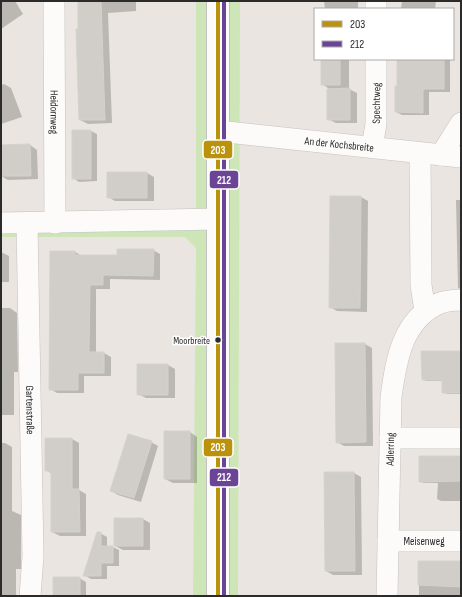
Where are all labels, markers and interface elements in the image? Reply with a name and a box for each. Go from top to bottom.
legend [314,8,454,60]
text: 203 [350,17,365,32]
text: 212 [350,37,364,52]
street label: Spechtweg [370,82,383,124]
street label: Heidornweg [47,90,61,135]
street label: An der Kochsbreite [303,134,375,155]
line badge: 203 [203,140,233,159]
text: 203 [211,144,226,157]
line badge: 212 [209,170,239,189]
text: 212 [217,174,231,187]
place label: Moorbreite [173,335,210,347]
marker: Moorbreite [213,335,223,345]
street label: Gartenstraße [23,385,37,435]
street label: Adlerring [384,432,397,467]
line badge: 203 [203,438,233,457]
text: 203 [211,441,226,454]
line badge: 212 [209,468,239,487]
text: 212 [217,471,231,484]
street label: Meisenweg [403,535,445,548]

